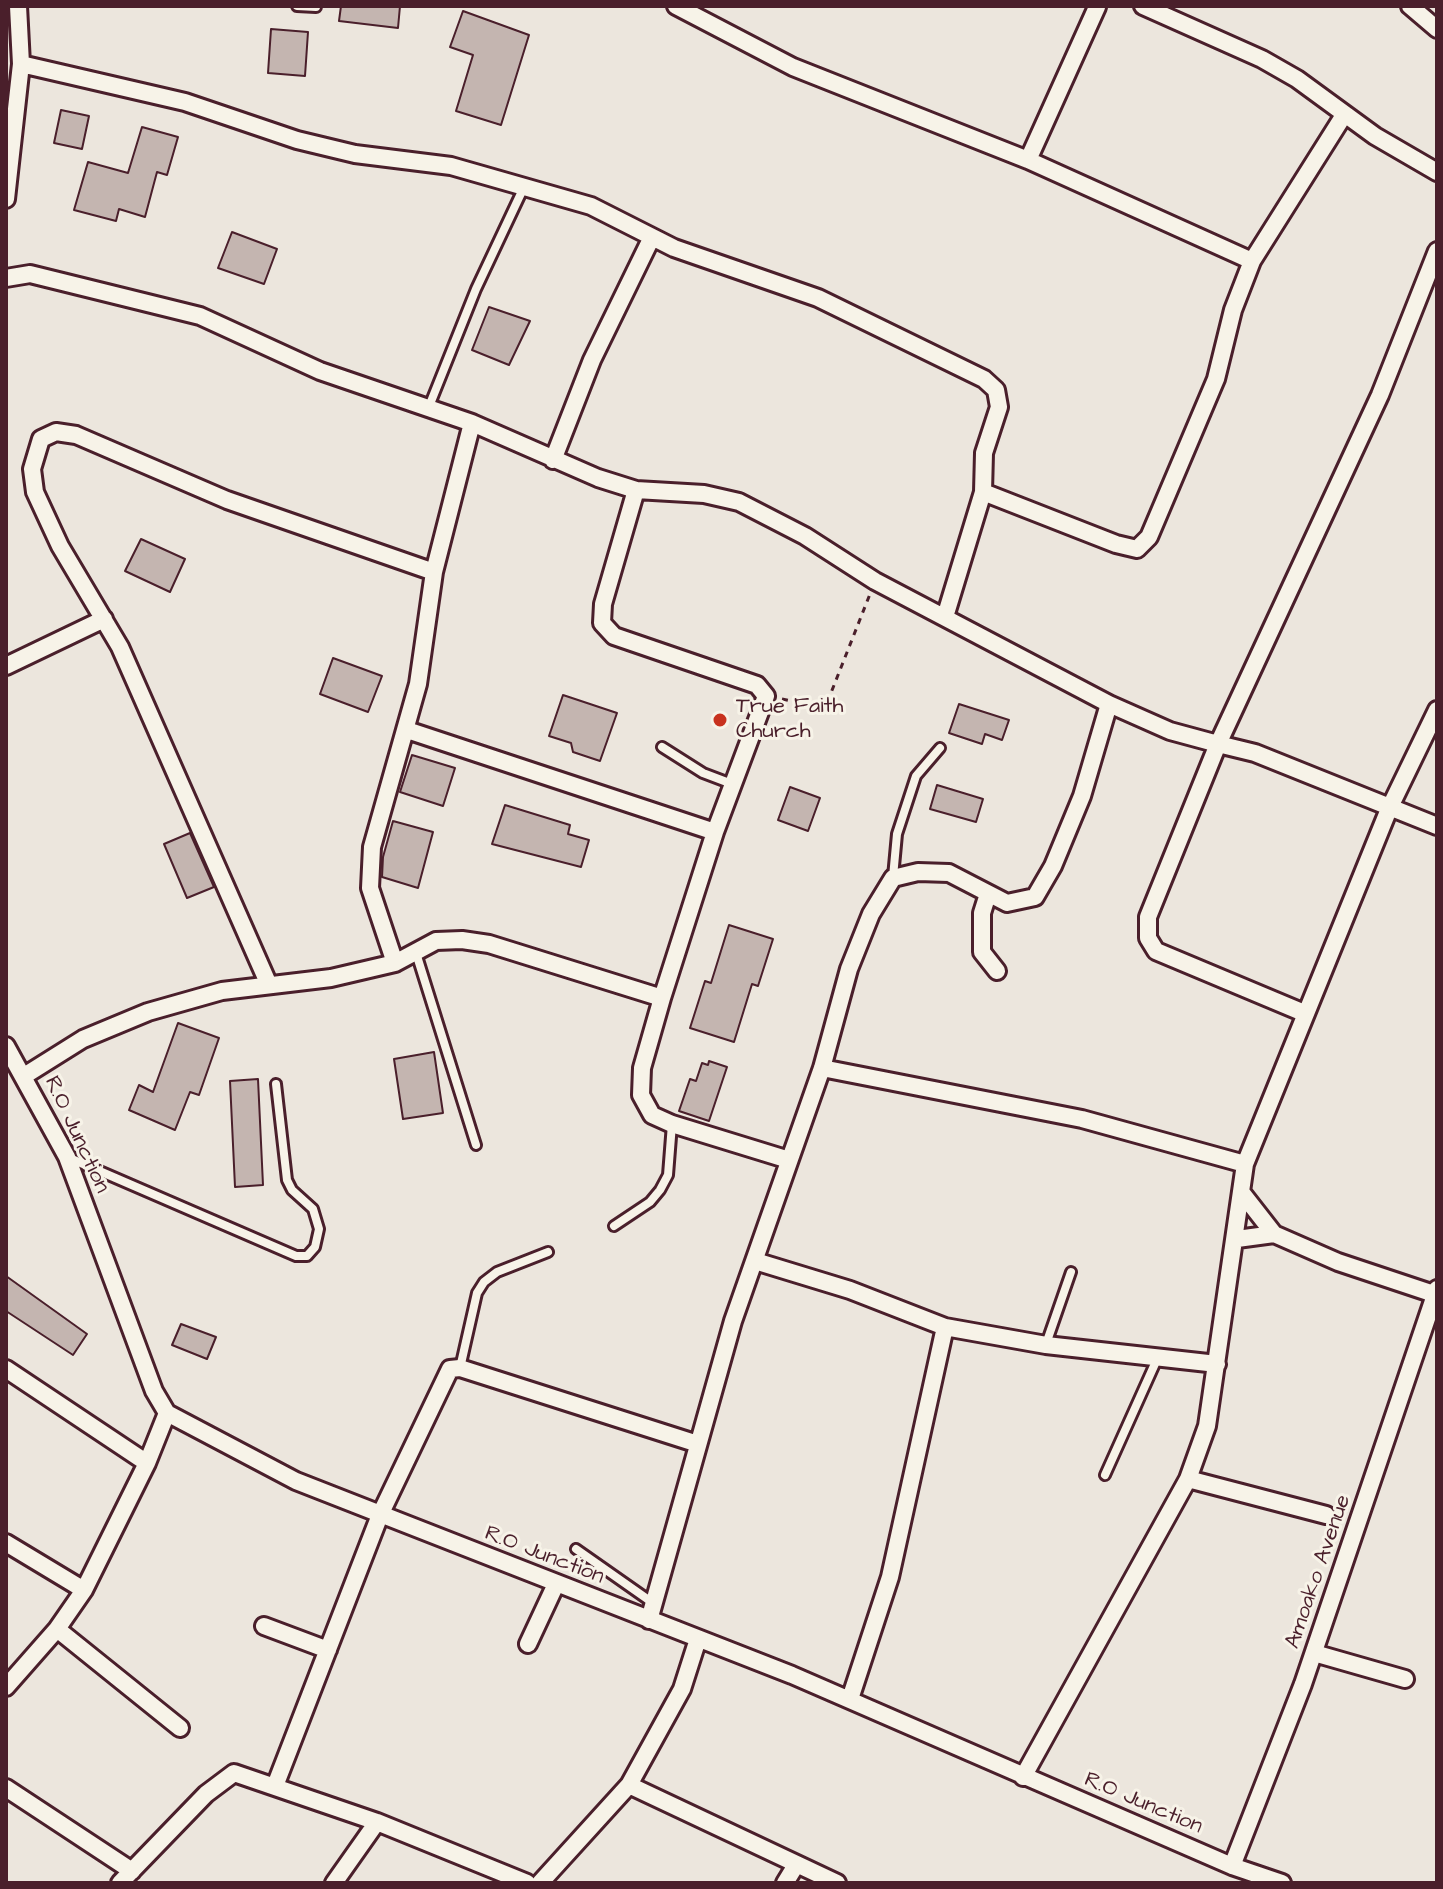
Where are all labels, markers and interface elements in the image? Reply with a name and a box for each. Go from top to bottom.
place label: True Faith Church [736,694,843,746]
marker: True Faith Church [711,711,729,729]
street label: R.O Junction [37,1072,115,1198]
street label: Amoako Avenue [1280,1492,1358,1652]
street label: R.O Junction [481,1521,607,1591]
street label: R.O Junction [1080,1767,1206,1841]

